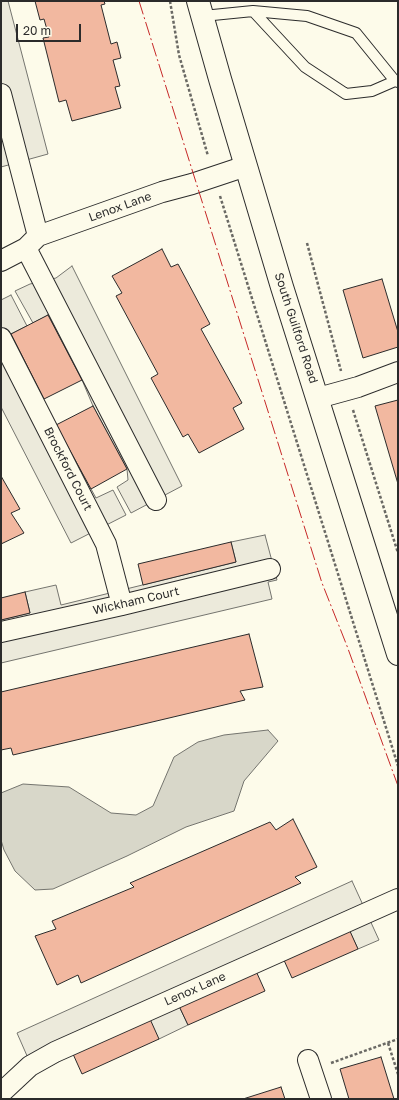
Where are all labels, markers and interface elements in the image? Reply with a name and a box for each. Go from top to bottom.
scale bar [18,16,83,42]
text: 20 m [23,23,51,38]
street label: Lenox Lane [87,189,153,225]
street label: South Guilford Road [271,271,321,385]
street label: Brockford Court [41,425,95,513]
street label: Wickham Court [91,584,181,618]
street label: Lenox Lane [162,969,228,1009]

